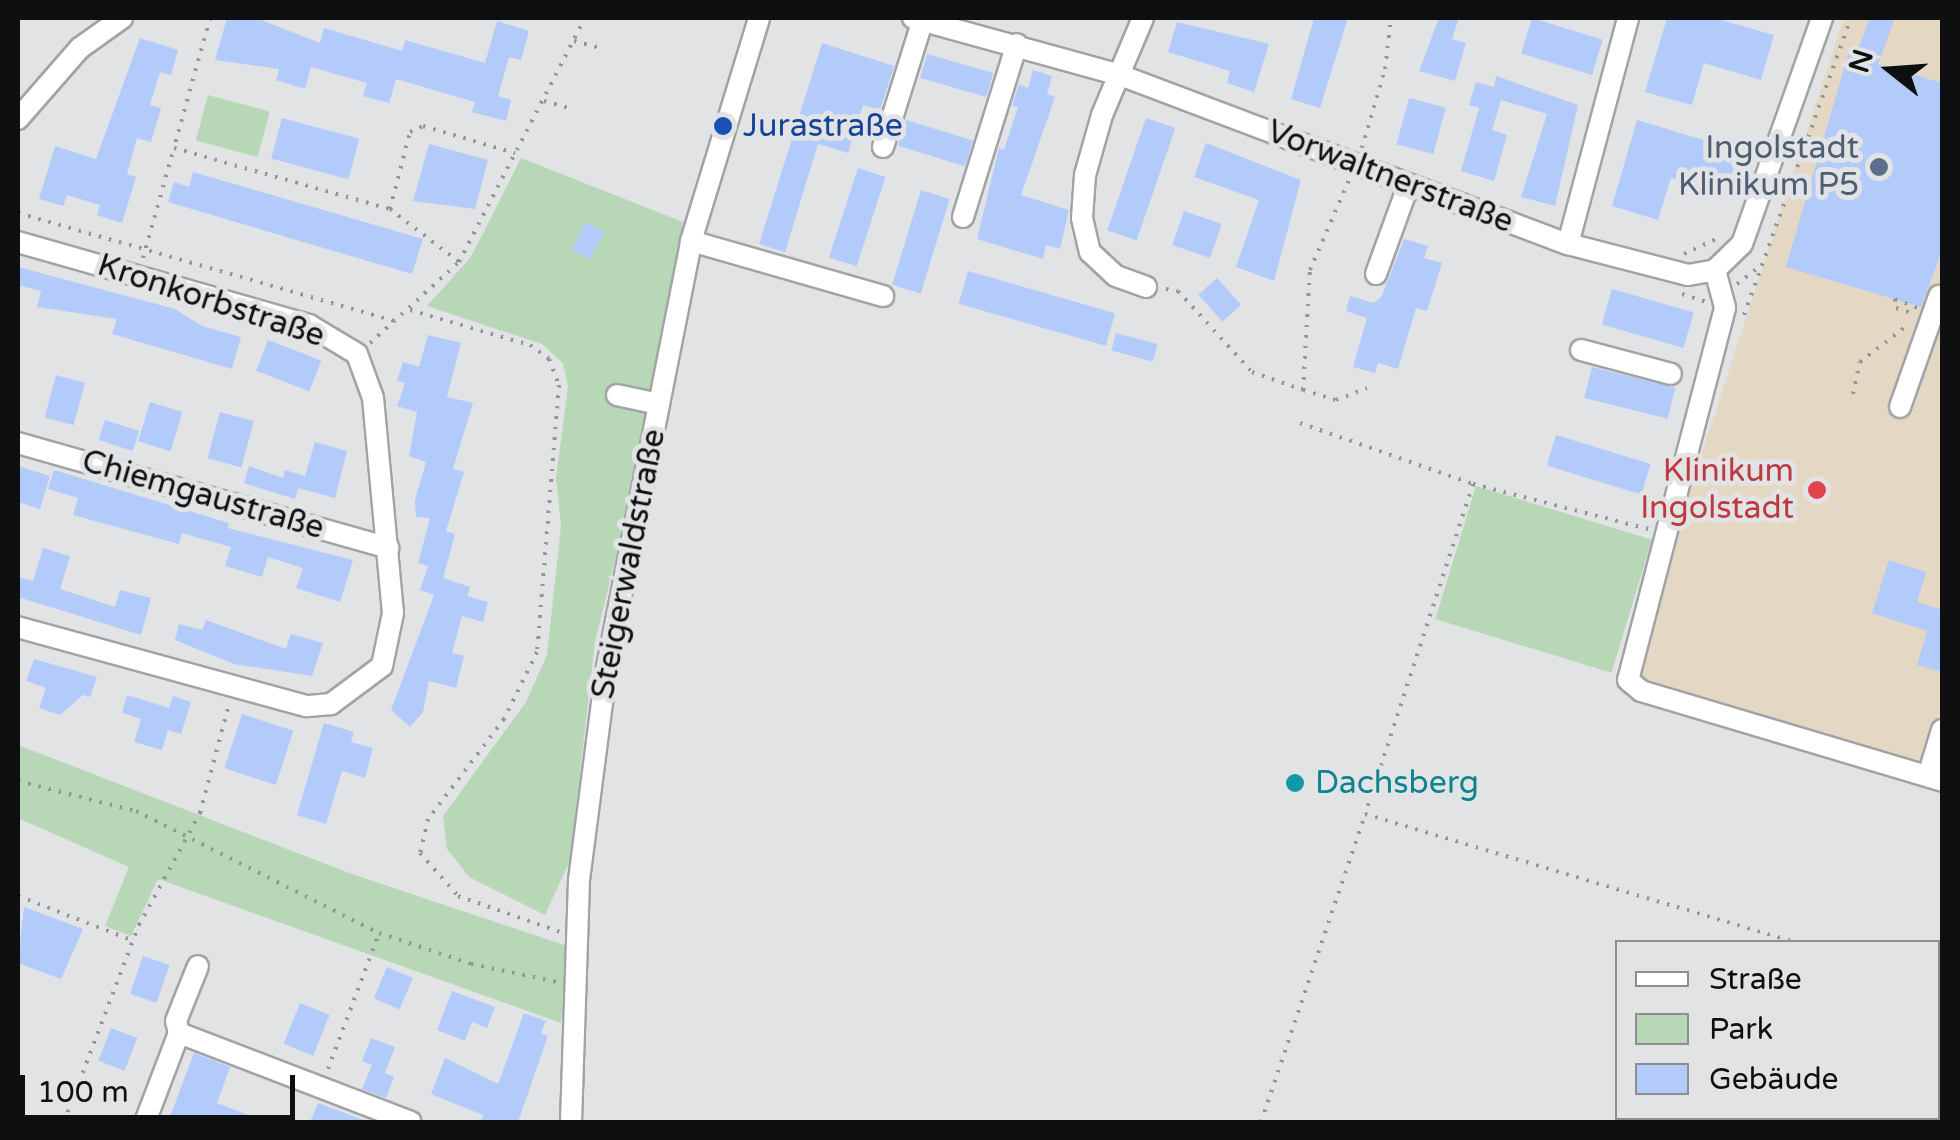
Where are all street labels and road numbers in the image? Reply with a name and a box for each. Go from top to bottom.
street label: Vorwaltnerstraße [1261,112,1519,242]
street label: Kronkorbstraße [93,246,329,356]
street label: Steigerwaldstraße [584,426,674,702]
street label: Chiemgaustraße [78,442,328,548]

